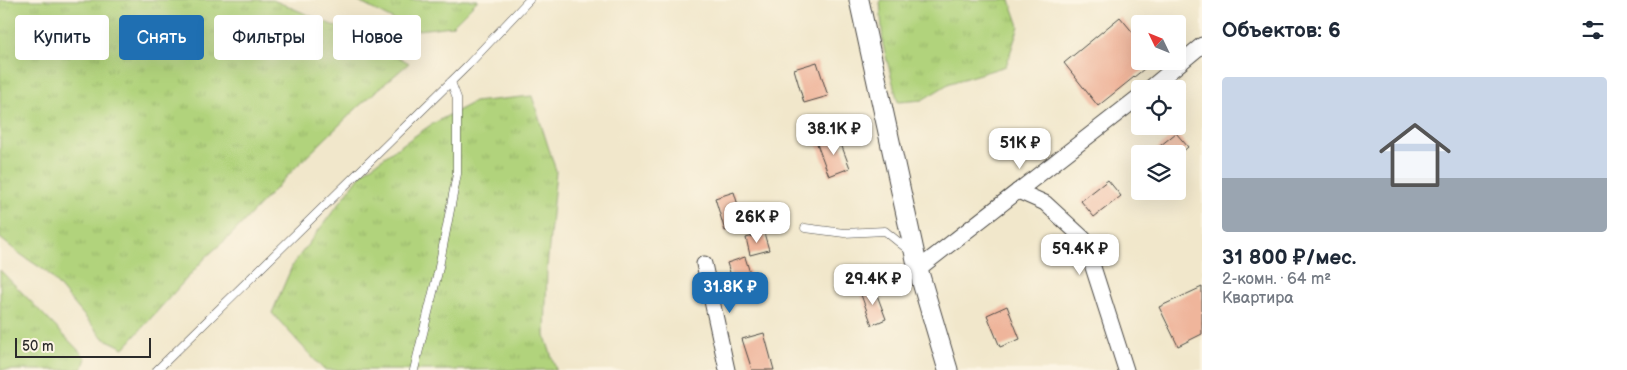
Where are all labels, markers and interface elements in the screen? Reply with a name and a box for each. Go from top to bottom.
chip: Купить [15,15,109,60]
chip: Снять [119,15,204,60]
chip: Фильтры [214,15,323,60]
chip: Новое [333,15,421,60]
north arrow [1131,15,1186,70]
map controls [1131,15,1186,200]
icon: filters [1579,16,1607,44]
text: Объектов: 6 [1222,18,1341,43]
button: locate [1131,80,1186,135]
icon: home [1370,110,1460,200]
pin: 38.1K ₽ [788,114,880,156]
text: 38.1K ₽ [807,120,861,139]
pin: 51K ₽ [985,128,1055,170]
text: 51K ₽ [1000,134,1040,153]
button: layers [1131,145,1186,200]
pin: 26K ₽ [722,202,792,244]
text: 26K ₽ [735,208,779,227]
pin: 59.4K ₽ [1034,234,1126,276]
text: 59.4K ₽ [1052,240,1108,259]
text: 31 800 ₽/мес. [1222,245,1356,270]
pin: 29.4K ₽ [827,264,919,306]
text: 29.4K ₽ [845,270,901,289]
text: 2-комн. · 64 m² [1222,270,1331,289]
pin: 31.8K ₽ [684,272,776,314]
text: 31.8K ₽ [703,278,757,297]
text: Квартира [1222,289,1294,308]
scale bar [15,335,151,358]
text: 50 m [22,338,54,355]

